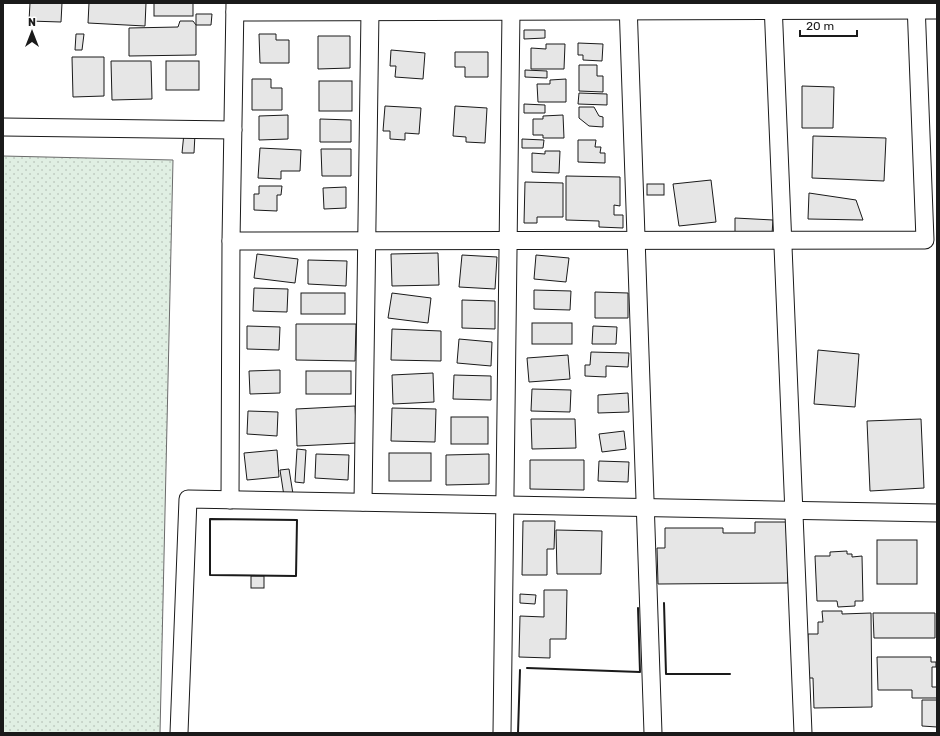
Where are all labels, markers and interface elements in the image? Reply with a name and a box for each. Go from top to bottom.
north arrow [12,12,52,52]
scale bar [800,12,857,38]
text: N [28,16,36,29]
text: 20 m [806,19,834,33]

